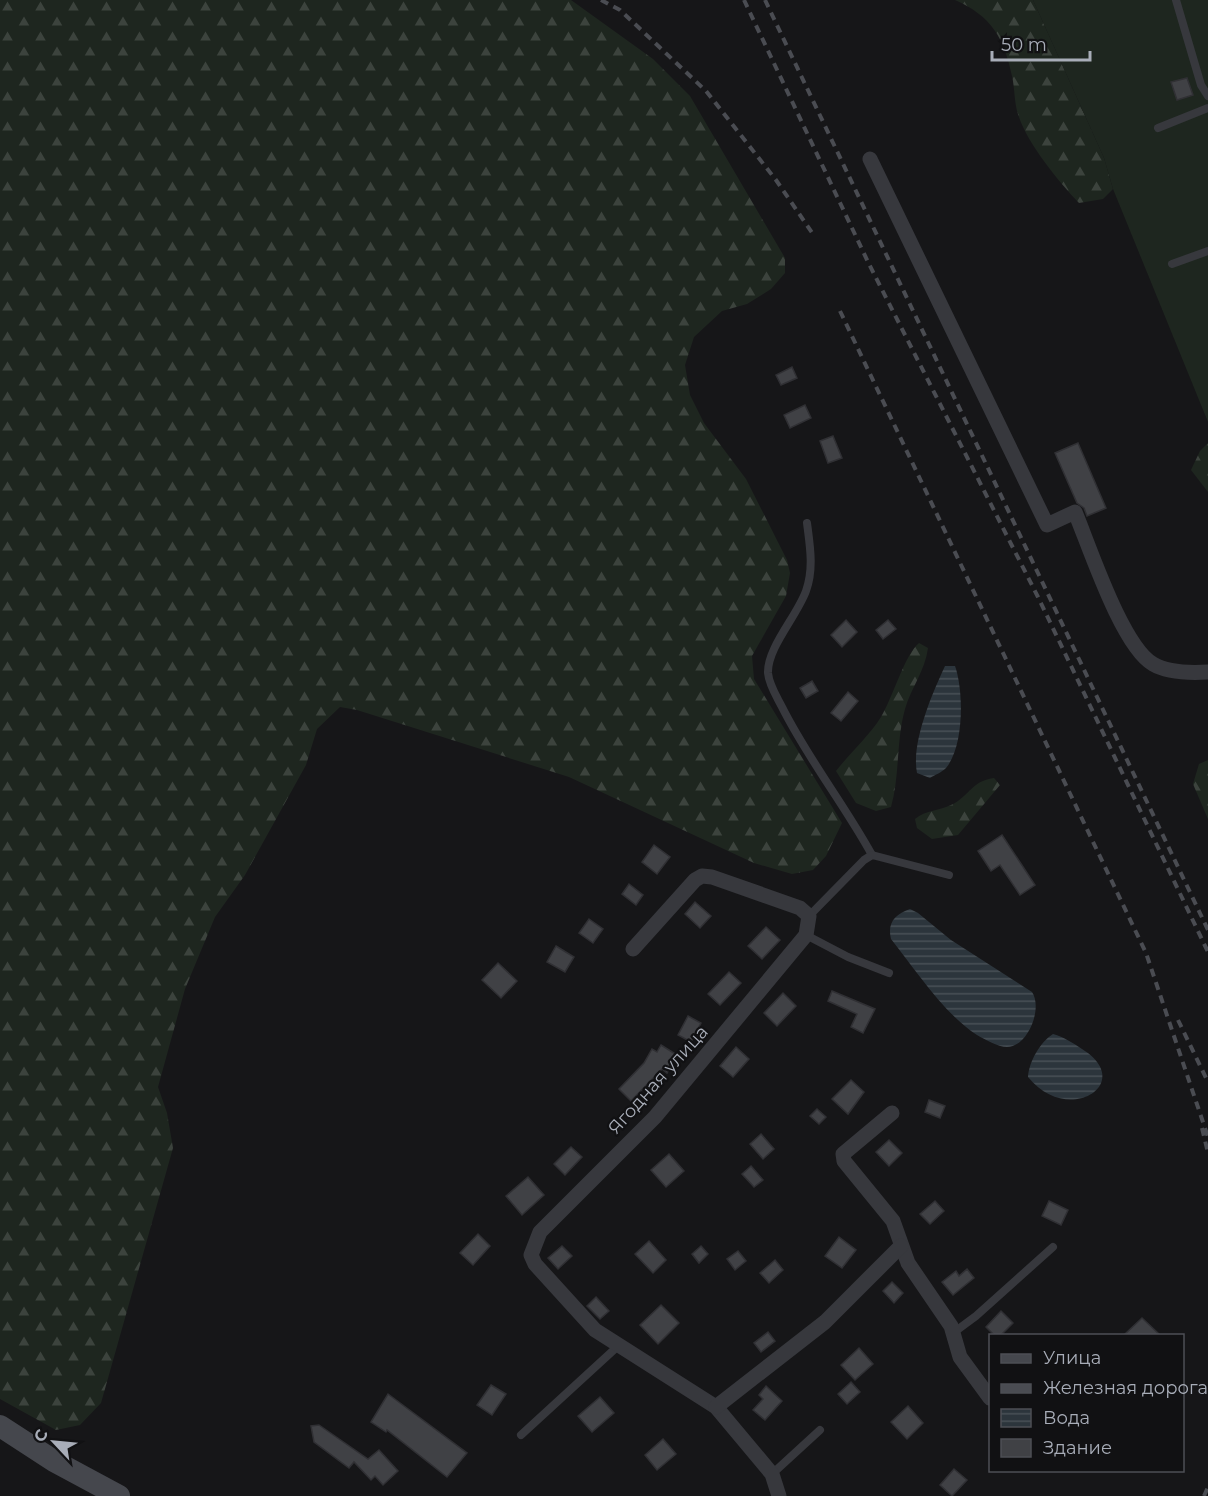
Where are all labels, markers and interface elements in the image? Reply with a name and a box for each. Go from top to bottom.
scale bar [992,24,1090,62]
text: 50 m [1001,34,1047,56]
street label: Ягодная улица [603,1021,713,1139]
legend [989,1334,1184,1472]
text: Улица [1043,1347,1101,1369]
text: Железная дорога [1043,1377,1208,1399]
text: Вода [1043,1407,1090,1429]
north arrow [24,1412,84,1472]
text: С [30,1426,52,1445]
text: Здание [1043,1437,1112,1459]

